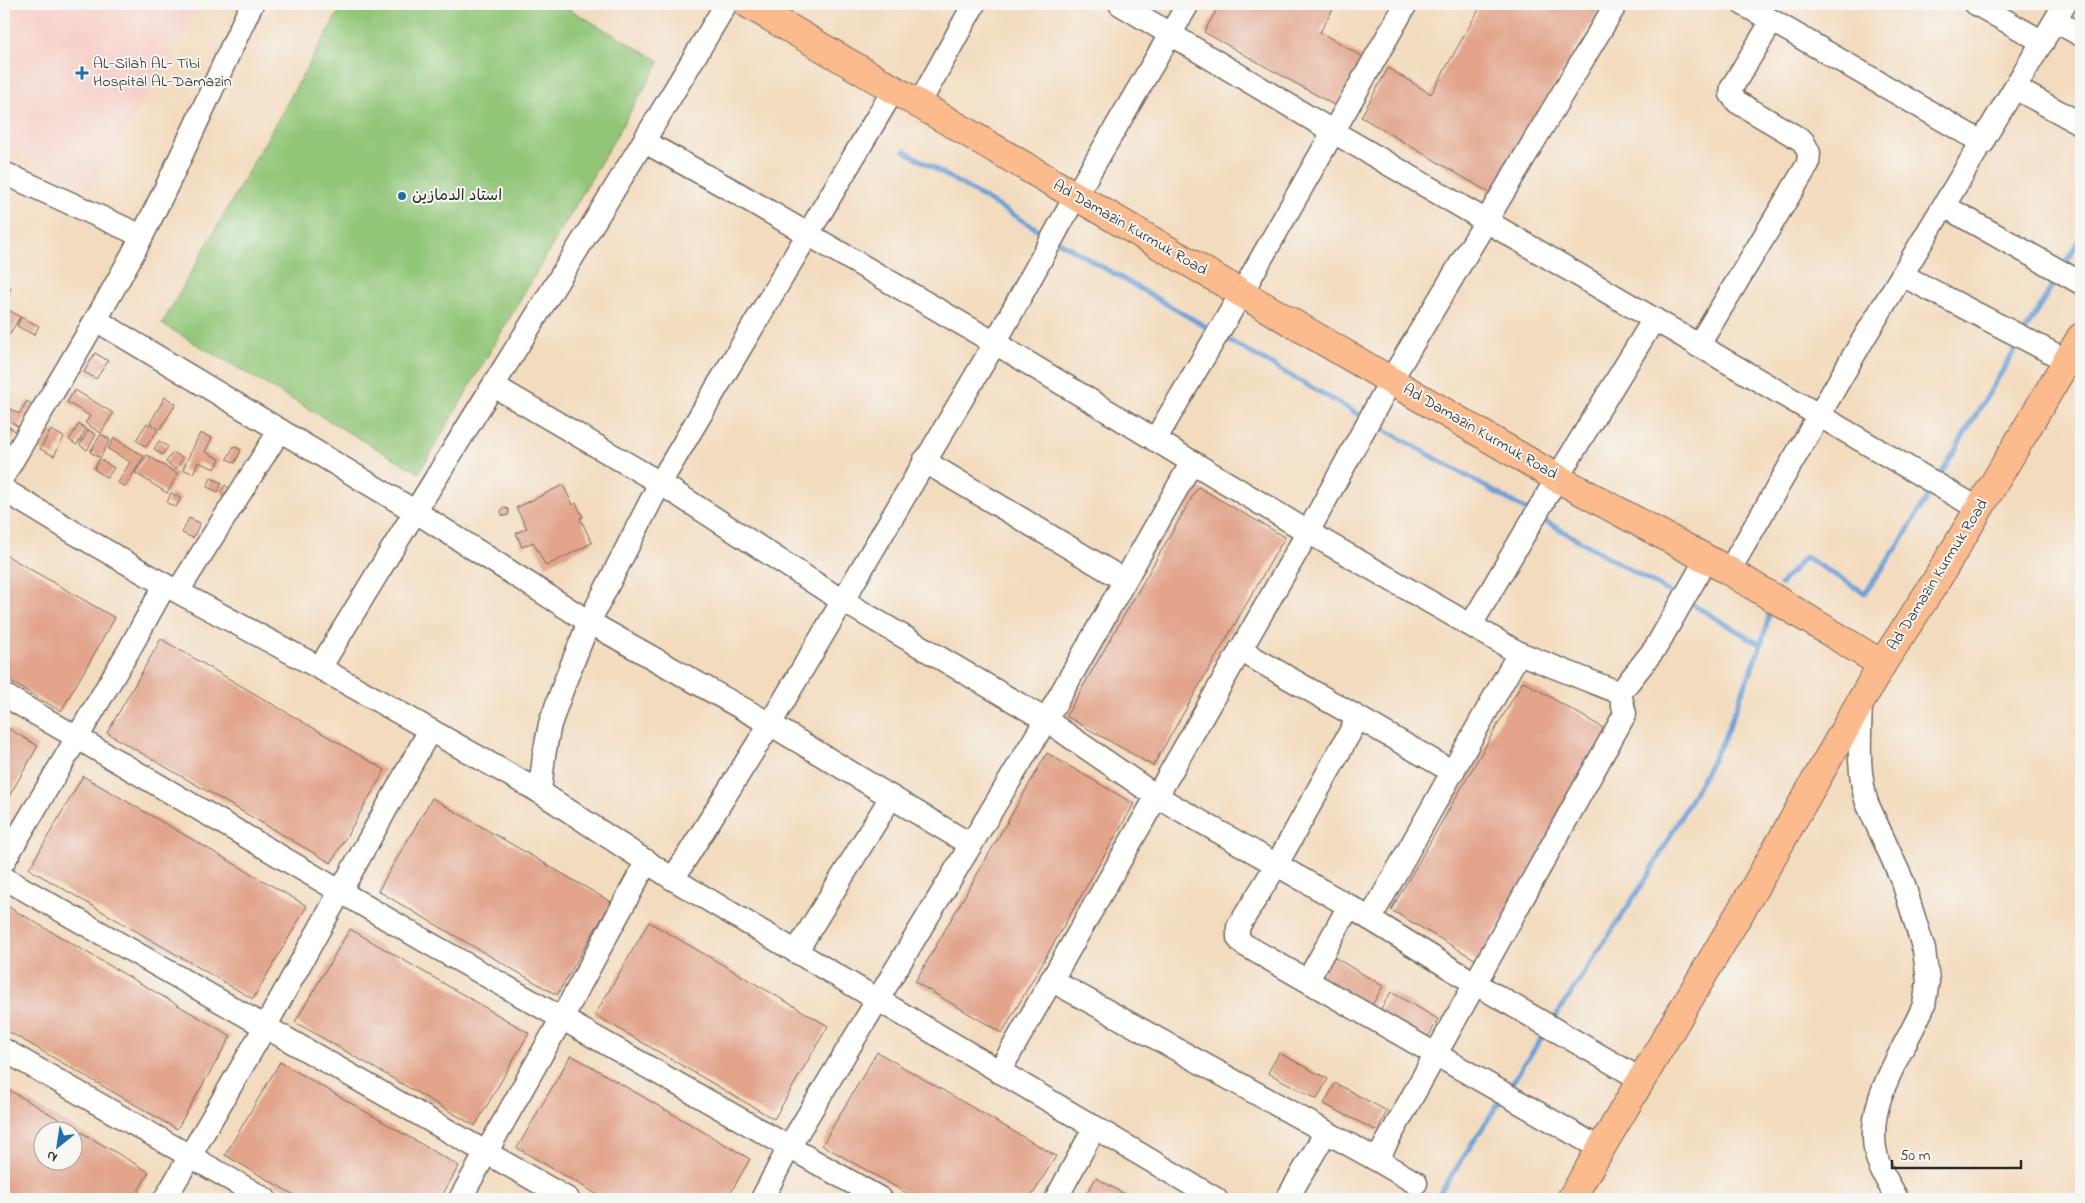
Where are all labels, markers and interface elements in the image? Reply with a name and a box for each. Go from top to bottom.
place label: AL-Silah AL- Tibi Hospital AL-Damazin [93,52,232,94]
marker: AL-Silah AL- Tibi Hospital AL-Damazin [75,66,89,80]
street label: Ad Damazin Kurmuk Road [1048,174,1212,282]
place label: استاد الدمازين [412,184,502,208]
marker: استاد الدمازين [396,190,408,202]
street label: Ad Damazin Kurmuk Road [1398,378,1562,486]
street label: Ad Damazin Kurmuk Road [1881,494,1995,656]
north arrow [32,1120,82,1170]
scale bar [1892,1138,2021,1170]
text: N [43,1145,62,1167]
text: 50 m [1900,1145,1931,1167]

